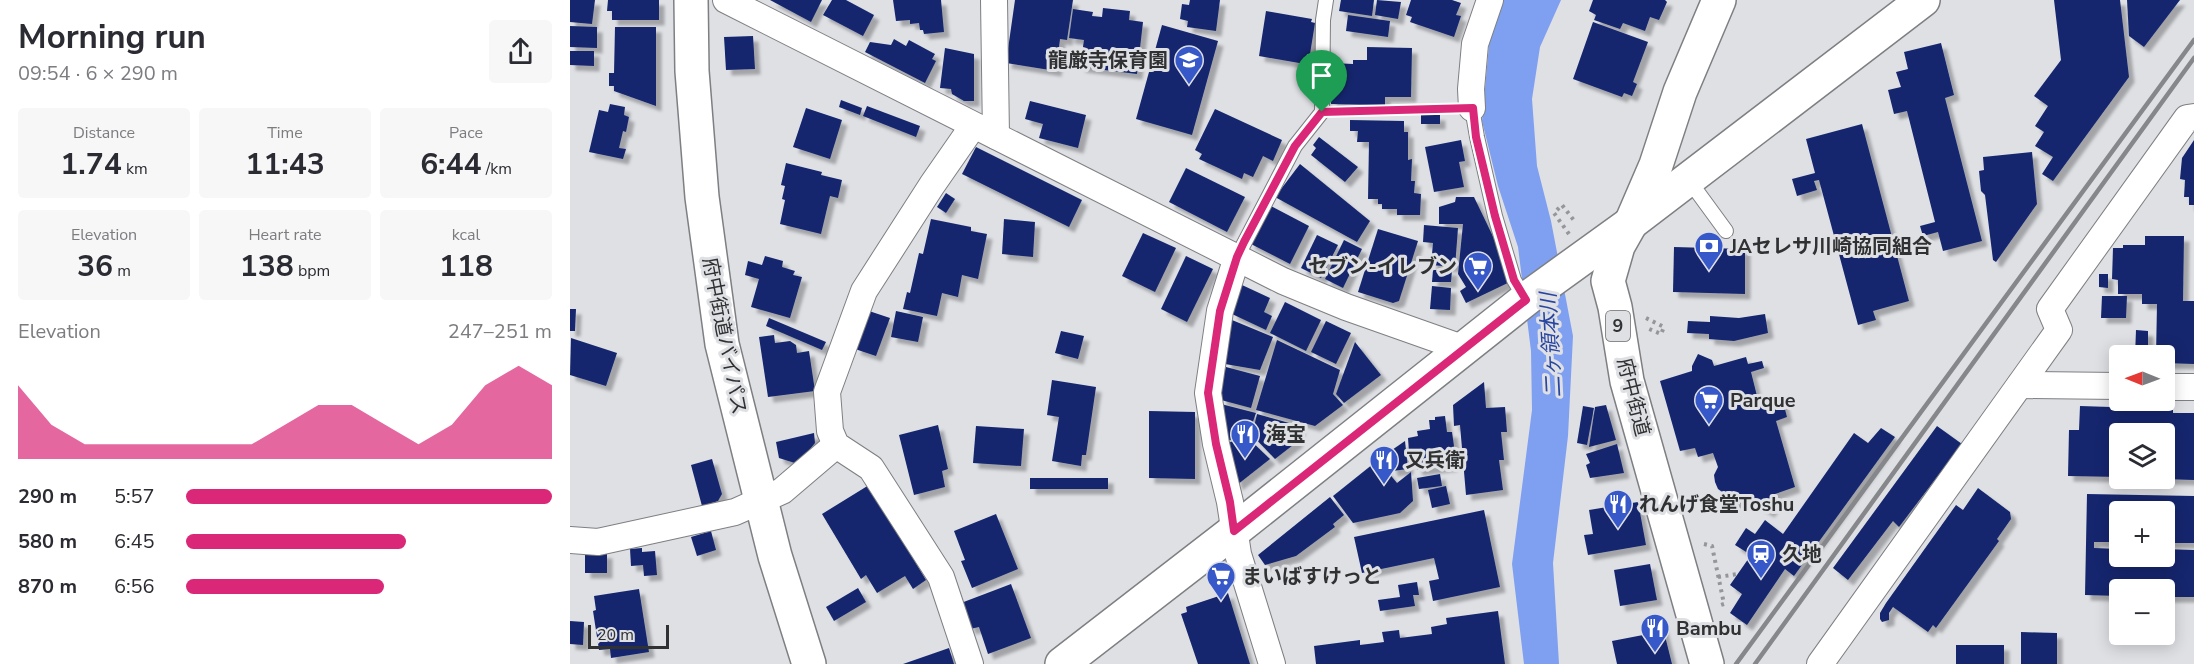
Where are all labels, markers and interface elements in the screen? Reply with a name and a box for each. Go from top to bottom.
text: Morning run [18,15,206,60]
button: share [489,20,552,83]
school or university icon: 龍厳寺保育園 [1173,44,1205,86]
place label: 龍厳寺保育園 [1048,47,1168,74]
pin [1296,50,1347,112]
icon: arrive [1305,59,1338,92]
text: 09:54 · 6 × 290 m [18,60,178,87]
text: Distance [73,122,135,144]
text: Time [267,122,303,144]
text: Pace [449,122,483,144]
text: 1.74 [60,144,122,185]
text: 11:43 [245,144,325,185]
text: 6:44 [420,144,482,185]
text: km [122,158,148,180]
text: /km [482,158,512,180]
text: Elevation [71,224,137,246]
text: Heart rate [248,224,322,246]
text: kcal [452,224,480,246]
bank icon: JAセレサ川崎協同組合 [1693,230,1725,272]
place label: JAセレサ川崎協同組合 [1729,233,1932,260]
text: 36 [77,246,113,287]
text: 138 [240,246,294,287]
text: 118 [439,246,493,287]
supermarket icon: セブン-イレブン [1462,250,1494,292]
place label: セブン-イレブン [1308,253,1457,280]
street label: 府中街道バイパス [696,255,753,417]
text: m [113,260,131,282]
text: bpm [294,260,330,282]
water label: 二ヶ領本川 [1534,290,1568,398]
road number: 9 [1606,311,1630,341]
text: Elevation [18,318,101,345]
text: 247–251 m [448,318,552,345]
north arrow [2109,345,2175,411]
map controls [2109,345,2175,645]
street label: 府中街道 [1611,355,1656,439]
supermarket icon: Parque [1693,384,1725,426]
place label: Parque [1730,387,1796,414]
restaurant icon: 海宝 [1229,418,1261,460]
place label: 海宝 [1266,421,1306,448]
button: layers [2109,423,2175,489]
restaurant icon: 又兵衛 [1368,444,1400,486]
place label: 又兵衛 [1405,447,1465,474]
text: 290 m [18,483,77,510]
text: 5:57 [114,483,155,510]
restaurant icon: れんげ食堂Toshu [1602,488,1634,530]
place label: れんげ食堂Toshu [1639,491,1794,518]
button: + [2109,501,2175,567]
text: 580 m [18,528,77,555]
text: 6:45 [114,528,155,555]
station icon: 久地 [1745,538,1777,580]
place label: 久地 [1782,541,1822,568]
supermarket icon: まいばすけっと [1205,560,1237,602]
place label: まいばすけっと [1242,563,1382,590]
text: 870 m [18,573,77,600]
text: 6:56 [114,573,155,600]
button: − [2109,579,2175,645]
restaurant icon: Bambu [1639,612,1671,654]
place label: Bambu [1676,615,1742,642]
scale bar [588,622,669,650]
text: 20 m [597,624,634,646]

